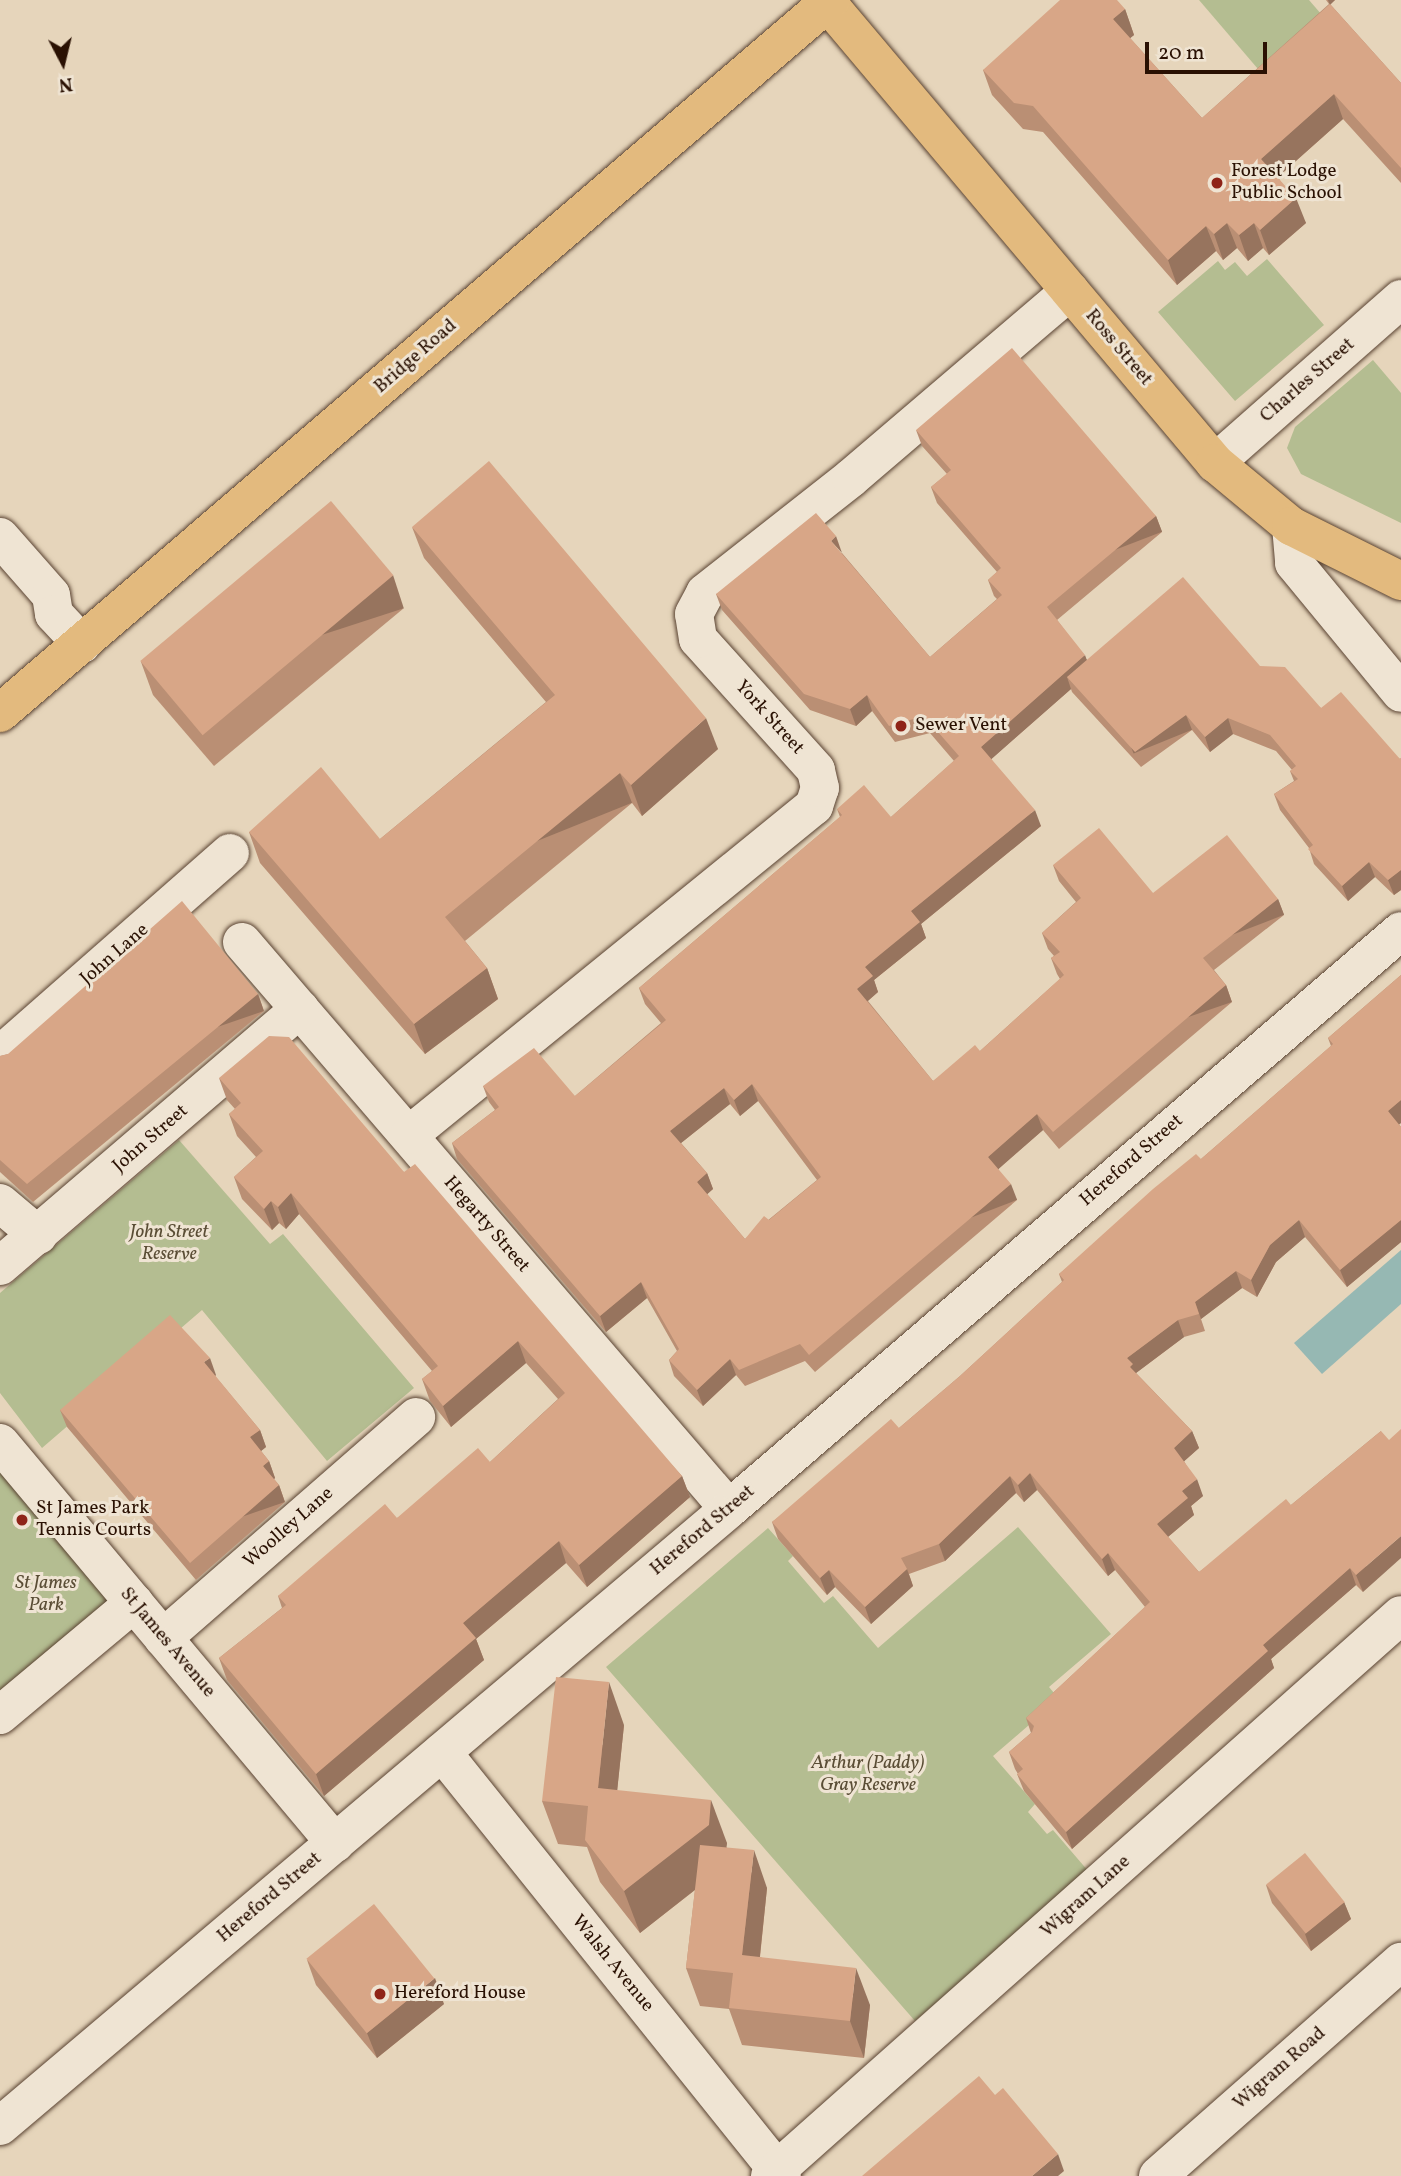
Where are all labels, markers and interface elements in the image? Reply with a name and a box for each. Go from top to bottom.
north arrow [28,28,98,98]
scale bar [1149,28,1272,72]
text: 20 m [1158,39,1204,68]
text: N [57,70,74,98]
place label: Forest Lodge Public School [1231,161,1342,205]
marker: Forest Lodge Public School [1209,175,1225,191]
street label: Ross Street [1080,305,1156,391]
street label: Bridge Road [370,315,462,399]
street label: Charles Street [1256,334,1360,428]
street label: York Street [730,676,808,760]
place label: Sewer Vent [915,715,1008,737]
marker: Sewer Vent [893,718,909,734]
street label: John Lane [76,919,154,991]
street label: John Street [109,1100,193,1178]
street label: Hereford Street [1076,1110,1188,1212]
street label: Hegarty Street [438,1172,534,1278]
park label: John Street Reserve [130,1222,208,1266]
street label: Hereford Street [646,1481,760,1581]
street label: Woolley Lane [239,1483,339,1573]
place label: St James Park Tennis Courts [36,1498,151,1542]
marker: St James Park Tennis Courts [14,1512,30,1528]
park label: St James Park [15,1573,77,1617]
street label: St James Avenue [114,1583,220,1703]
park label: Arthur (Paddy) Gray Reserve [811,1753,925,1797]
street label: Hereford Street [213,1848,327,1948]
street label: Wigram Lane [1037,1851,1135,1943]
street label: Walsh Avenue [566,1911,658,2017]
place label: Hereford House [394,1983,526,2005]
marker: Hereford House [372,1986,388,2002]
street label: Wigram Road [1229,2023,1331,2115]

